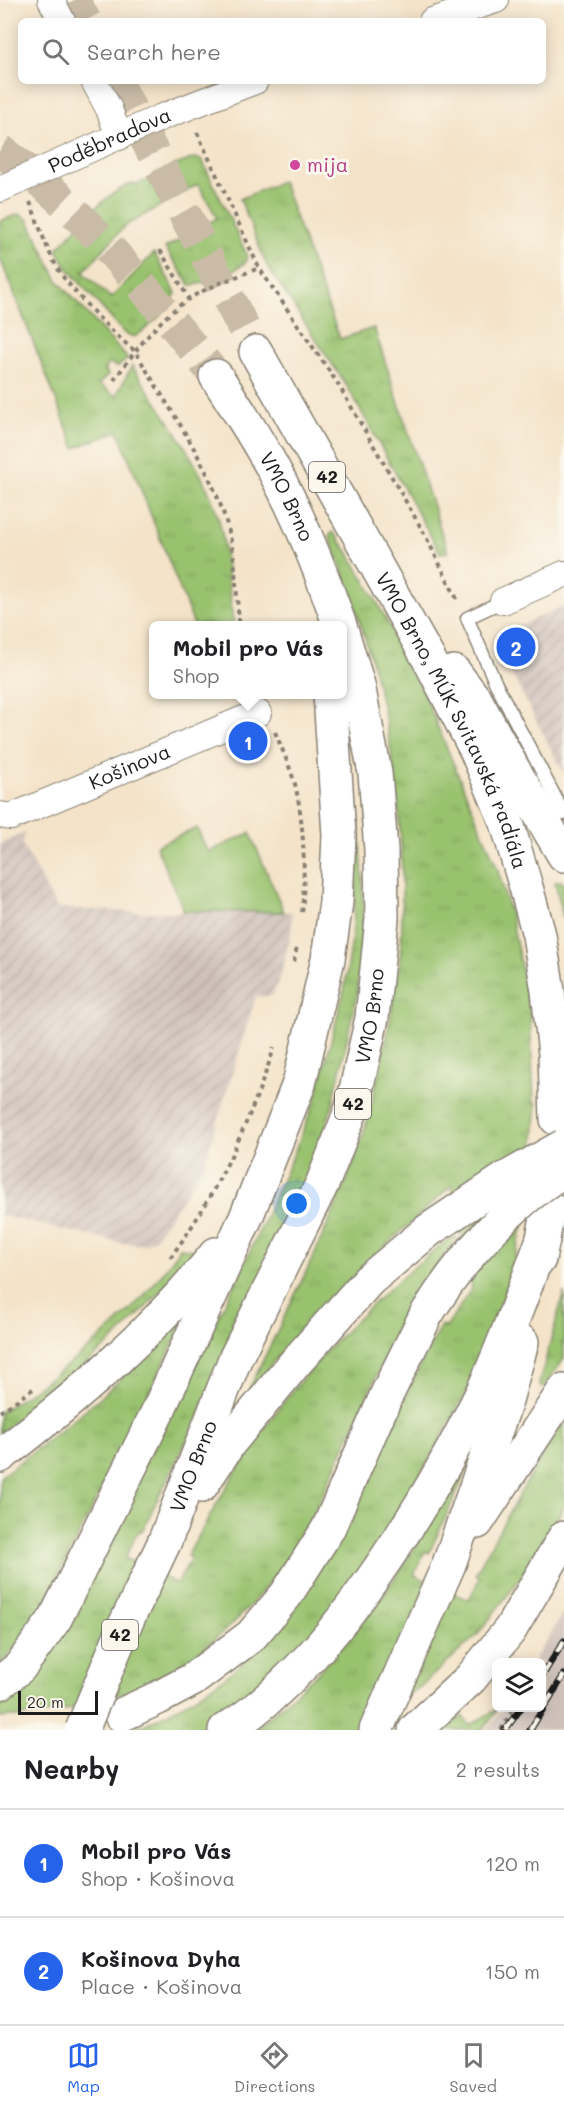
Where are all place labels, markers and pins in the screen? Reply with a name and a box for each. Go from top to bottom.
place label: mija [307,151,348,177]
marker: mija [288,158,302,172]
pin: 2 [496,624,536,670]
pin: 1 [228,718,268,764]

